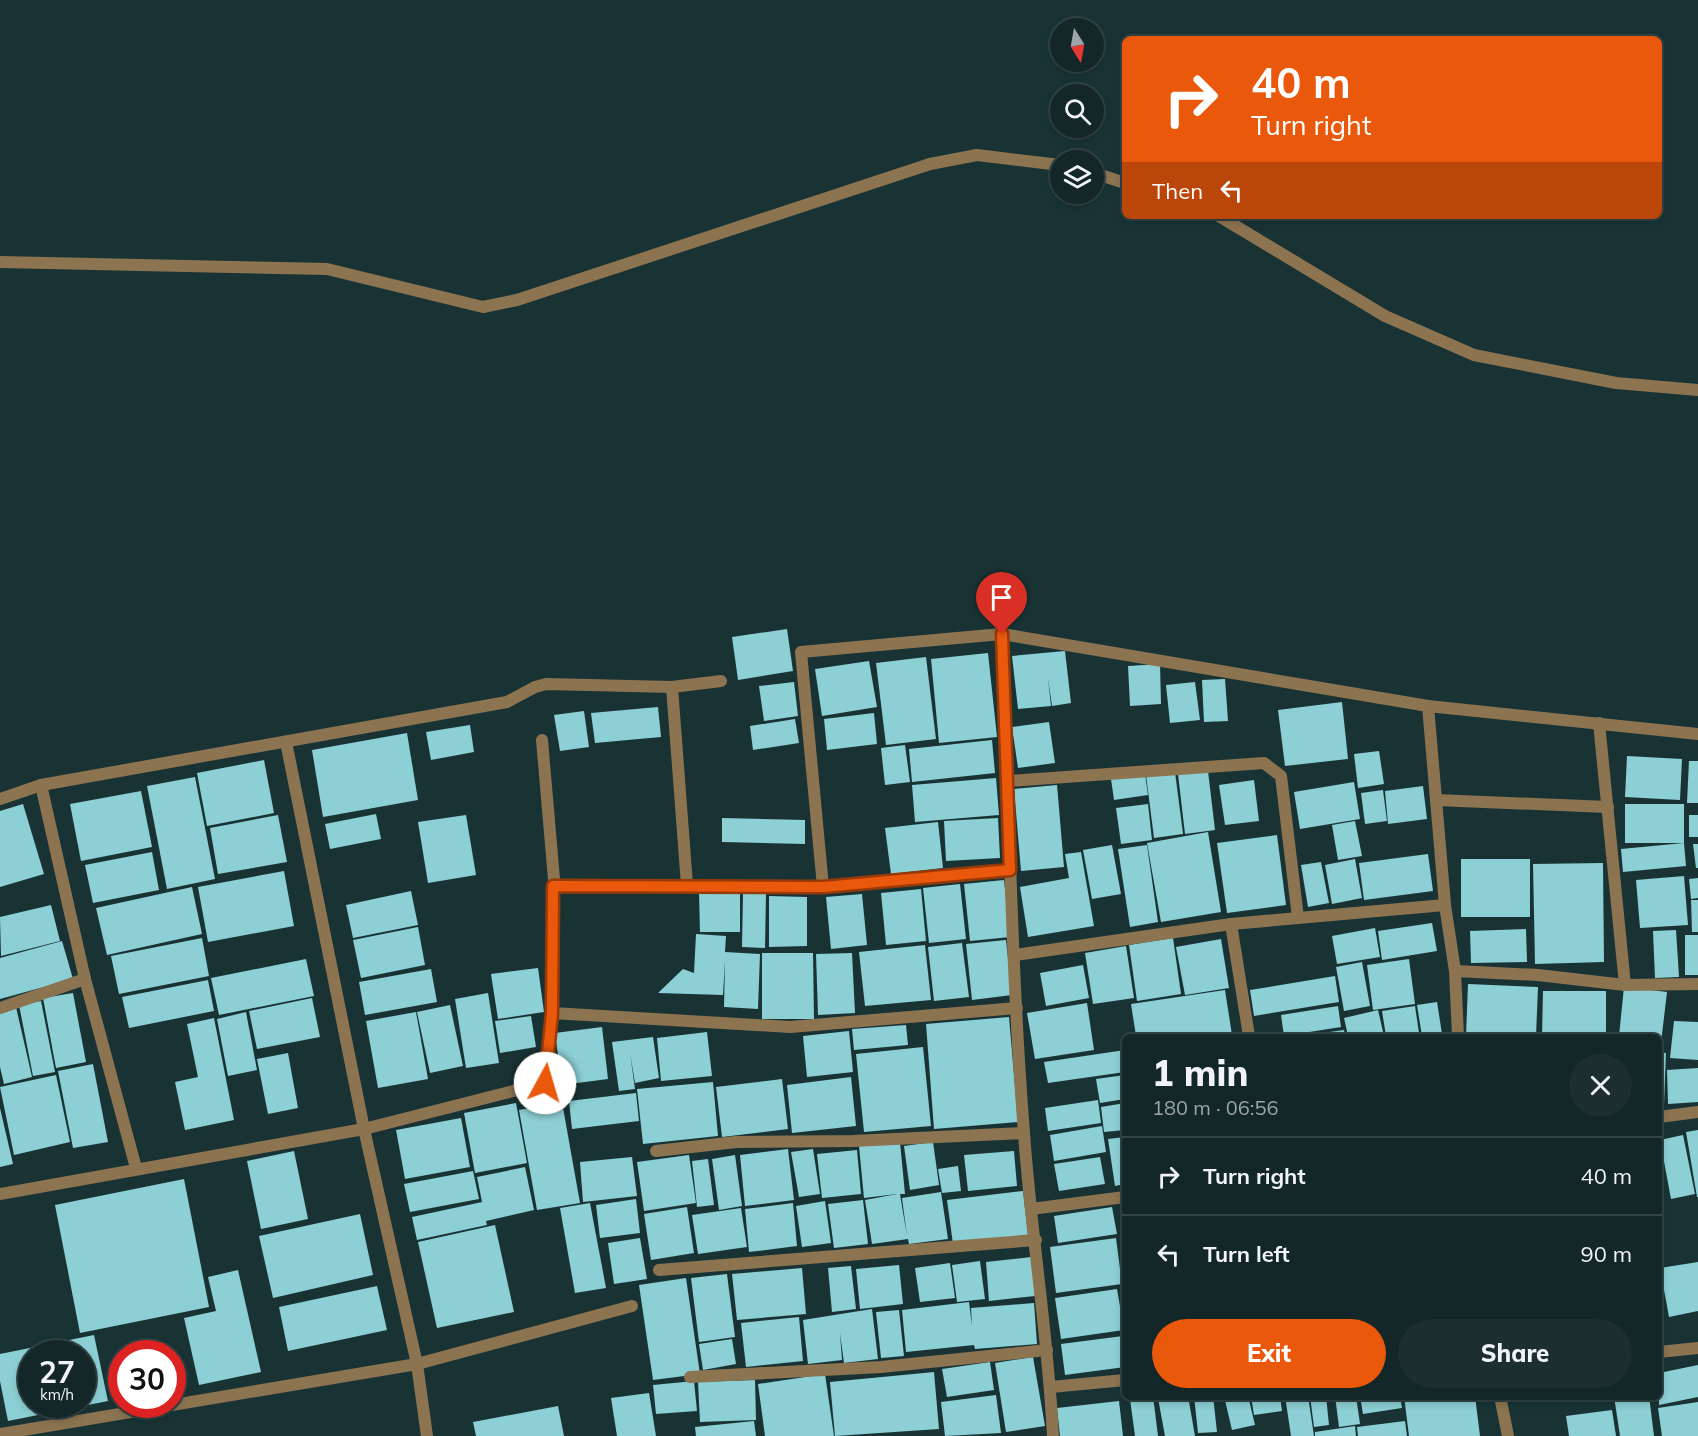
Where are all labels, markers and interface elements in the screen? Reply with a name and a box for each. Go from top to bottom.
north arrow [1050,18,1104,72]
map controls [1050,18,1104,204]
text: 40 m [1251,56,1351,109]
icon: right [1152,60,1230,138]
button: search [1050,84,1104,138]
text: Turn right [1251,108,1371,142]
button: layers [1050,150,1104,204]
icon: left [1215,174,1248,207]
text: Then [1152,177,1203,205]
pin [976,572,1027,634]
icon: arrive [985,581,1018,614]
text: 1 min [1152,1050,1248,1095]
position arrow [513,1051,577,1115]
button: close [1569,1054,1632,1117]
text: 180 m · 06:56 [1152,1095,1278,1120]
icon: right [1152,1160,1185,1193]
text: Turn right [1203,1162,1306,1190]
text: 40 m [1581,1162,1632,1190]
icon: left [1152,1238,1185,1271]
text: Turn left [1203,1240,1290,1268]
text: 90 m [1581,1240,1632,1268]
button: Exit [1152,1319,1386,1388]
button: Share [1398,1319,1632,1388]
speed limit sign: 30 [108,1340,186,1418]
text: 27 [39,1353,75,1391]
text: km/h [40,1385,74,1404]

